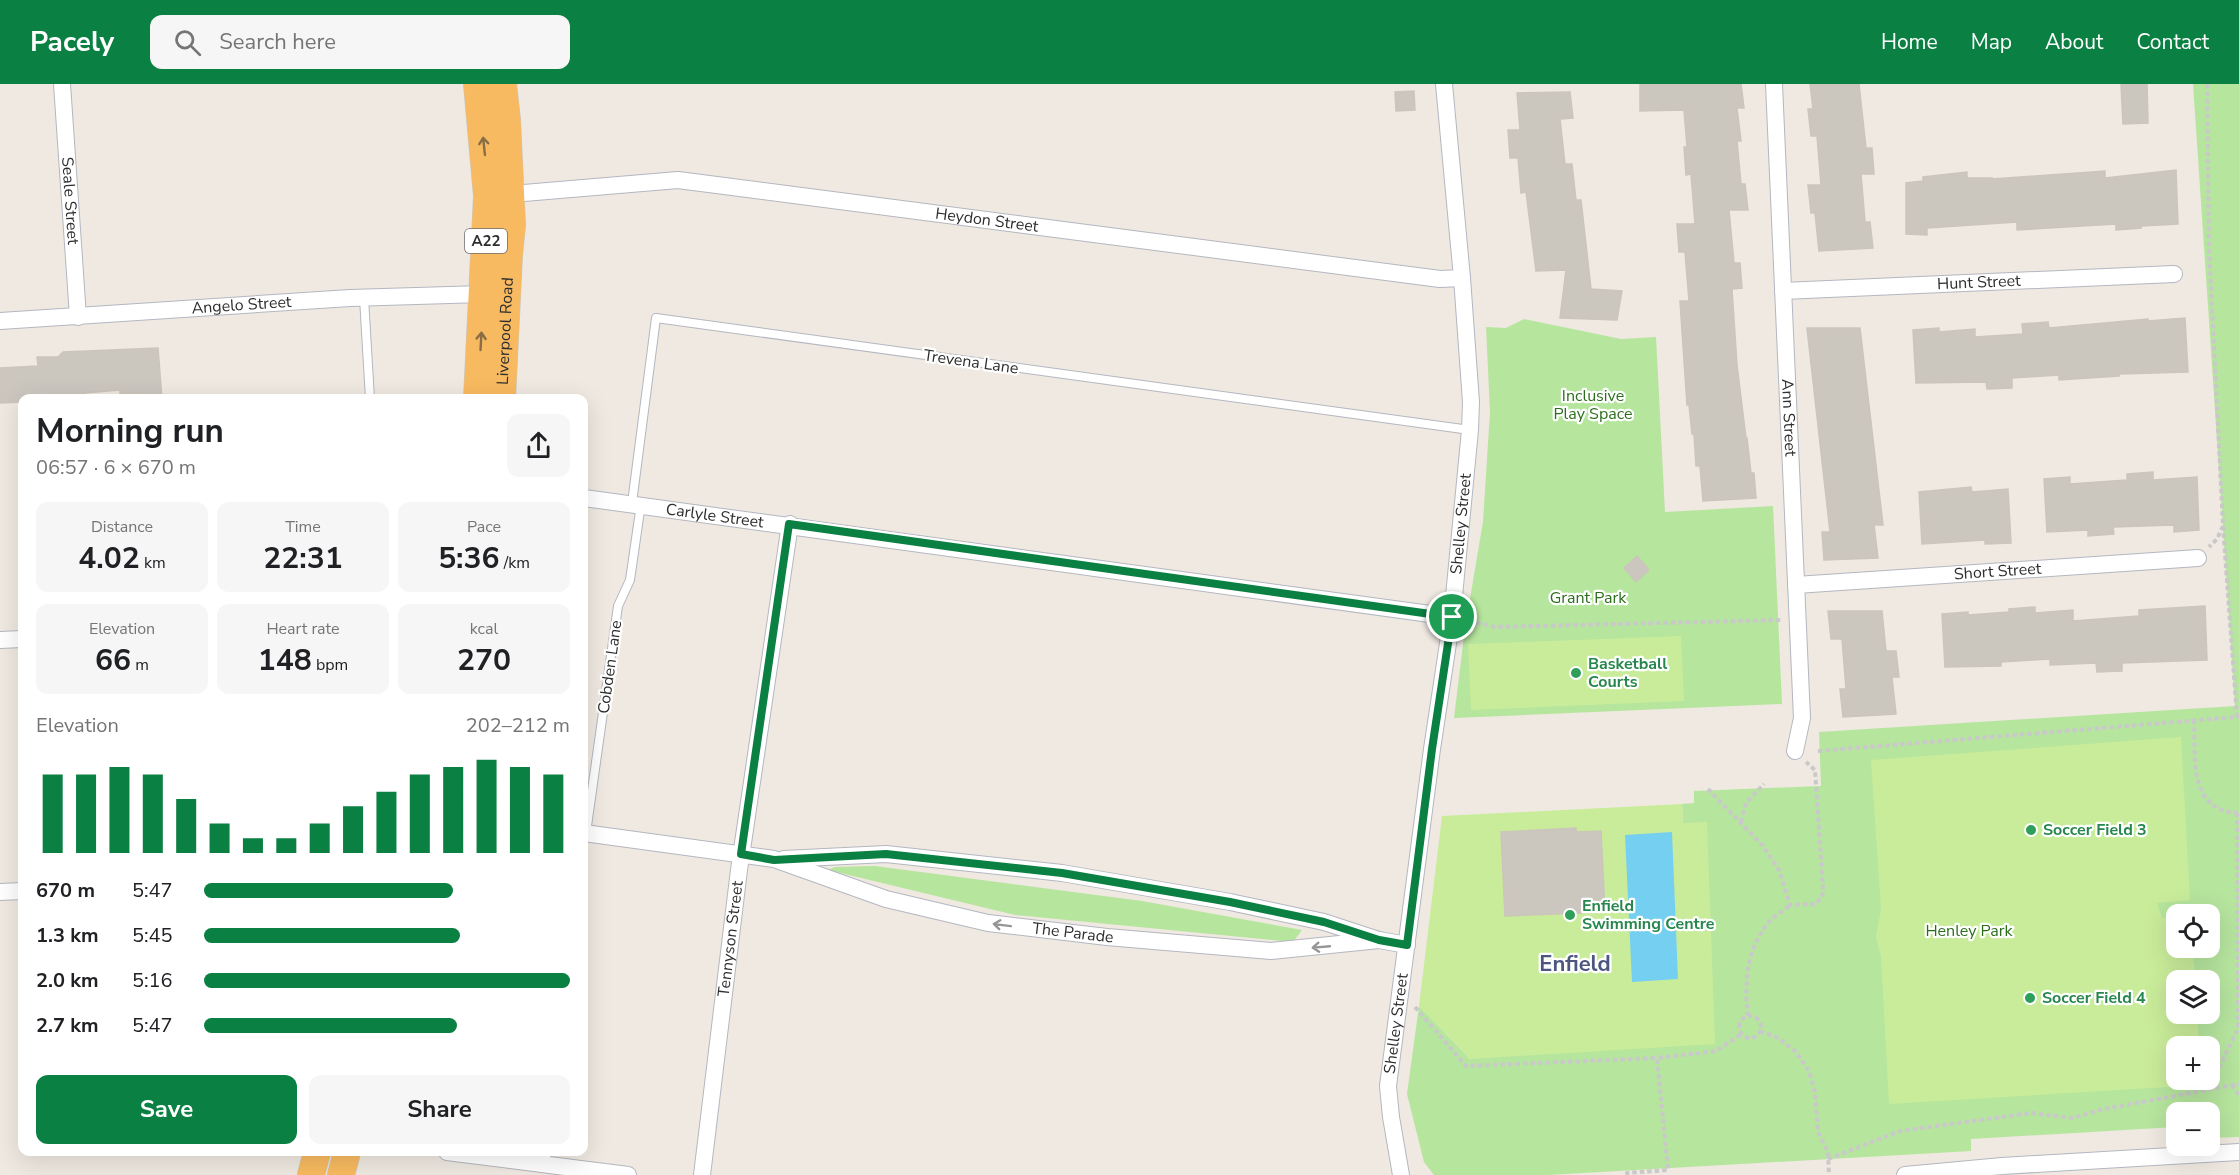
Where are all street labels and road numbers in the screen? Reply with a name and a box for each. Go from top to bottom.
street label: Seale Street [56,156,84,246]
street label: Heydon Street [934,203,1040,238]
road number: A22 [465,229,507,253]
street label: Hunt Street [1937,270,2021,295]
street label: Liverpool Road [492,277,519,386]
street label: Angelo Street [191,291,293,319]
street label: Trevena Lane [922,344,1020,380]
street label: Ann Street [1776,378,1801,457]
street label: Shelley Street [1445,472,1477,575]
street label: Carlyle Street [664,498,765,534]
street label: Short Street [1953,558,2042,585]
street label: Cobden Lane [593,619,627,715]
street label: Tennyson Street [713,879,749,998]
street label: The Parade [1031,917,1114,949]
street label: Shelley Street [1379,971,1414,1075]

